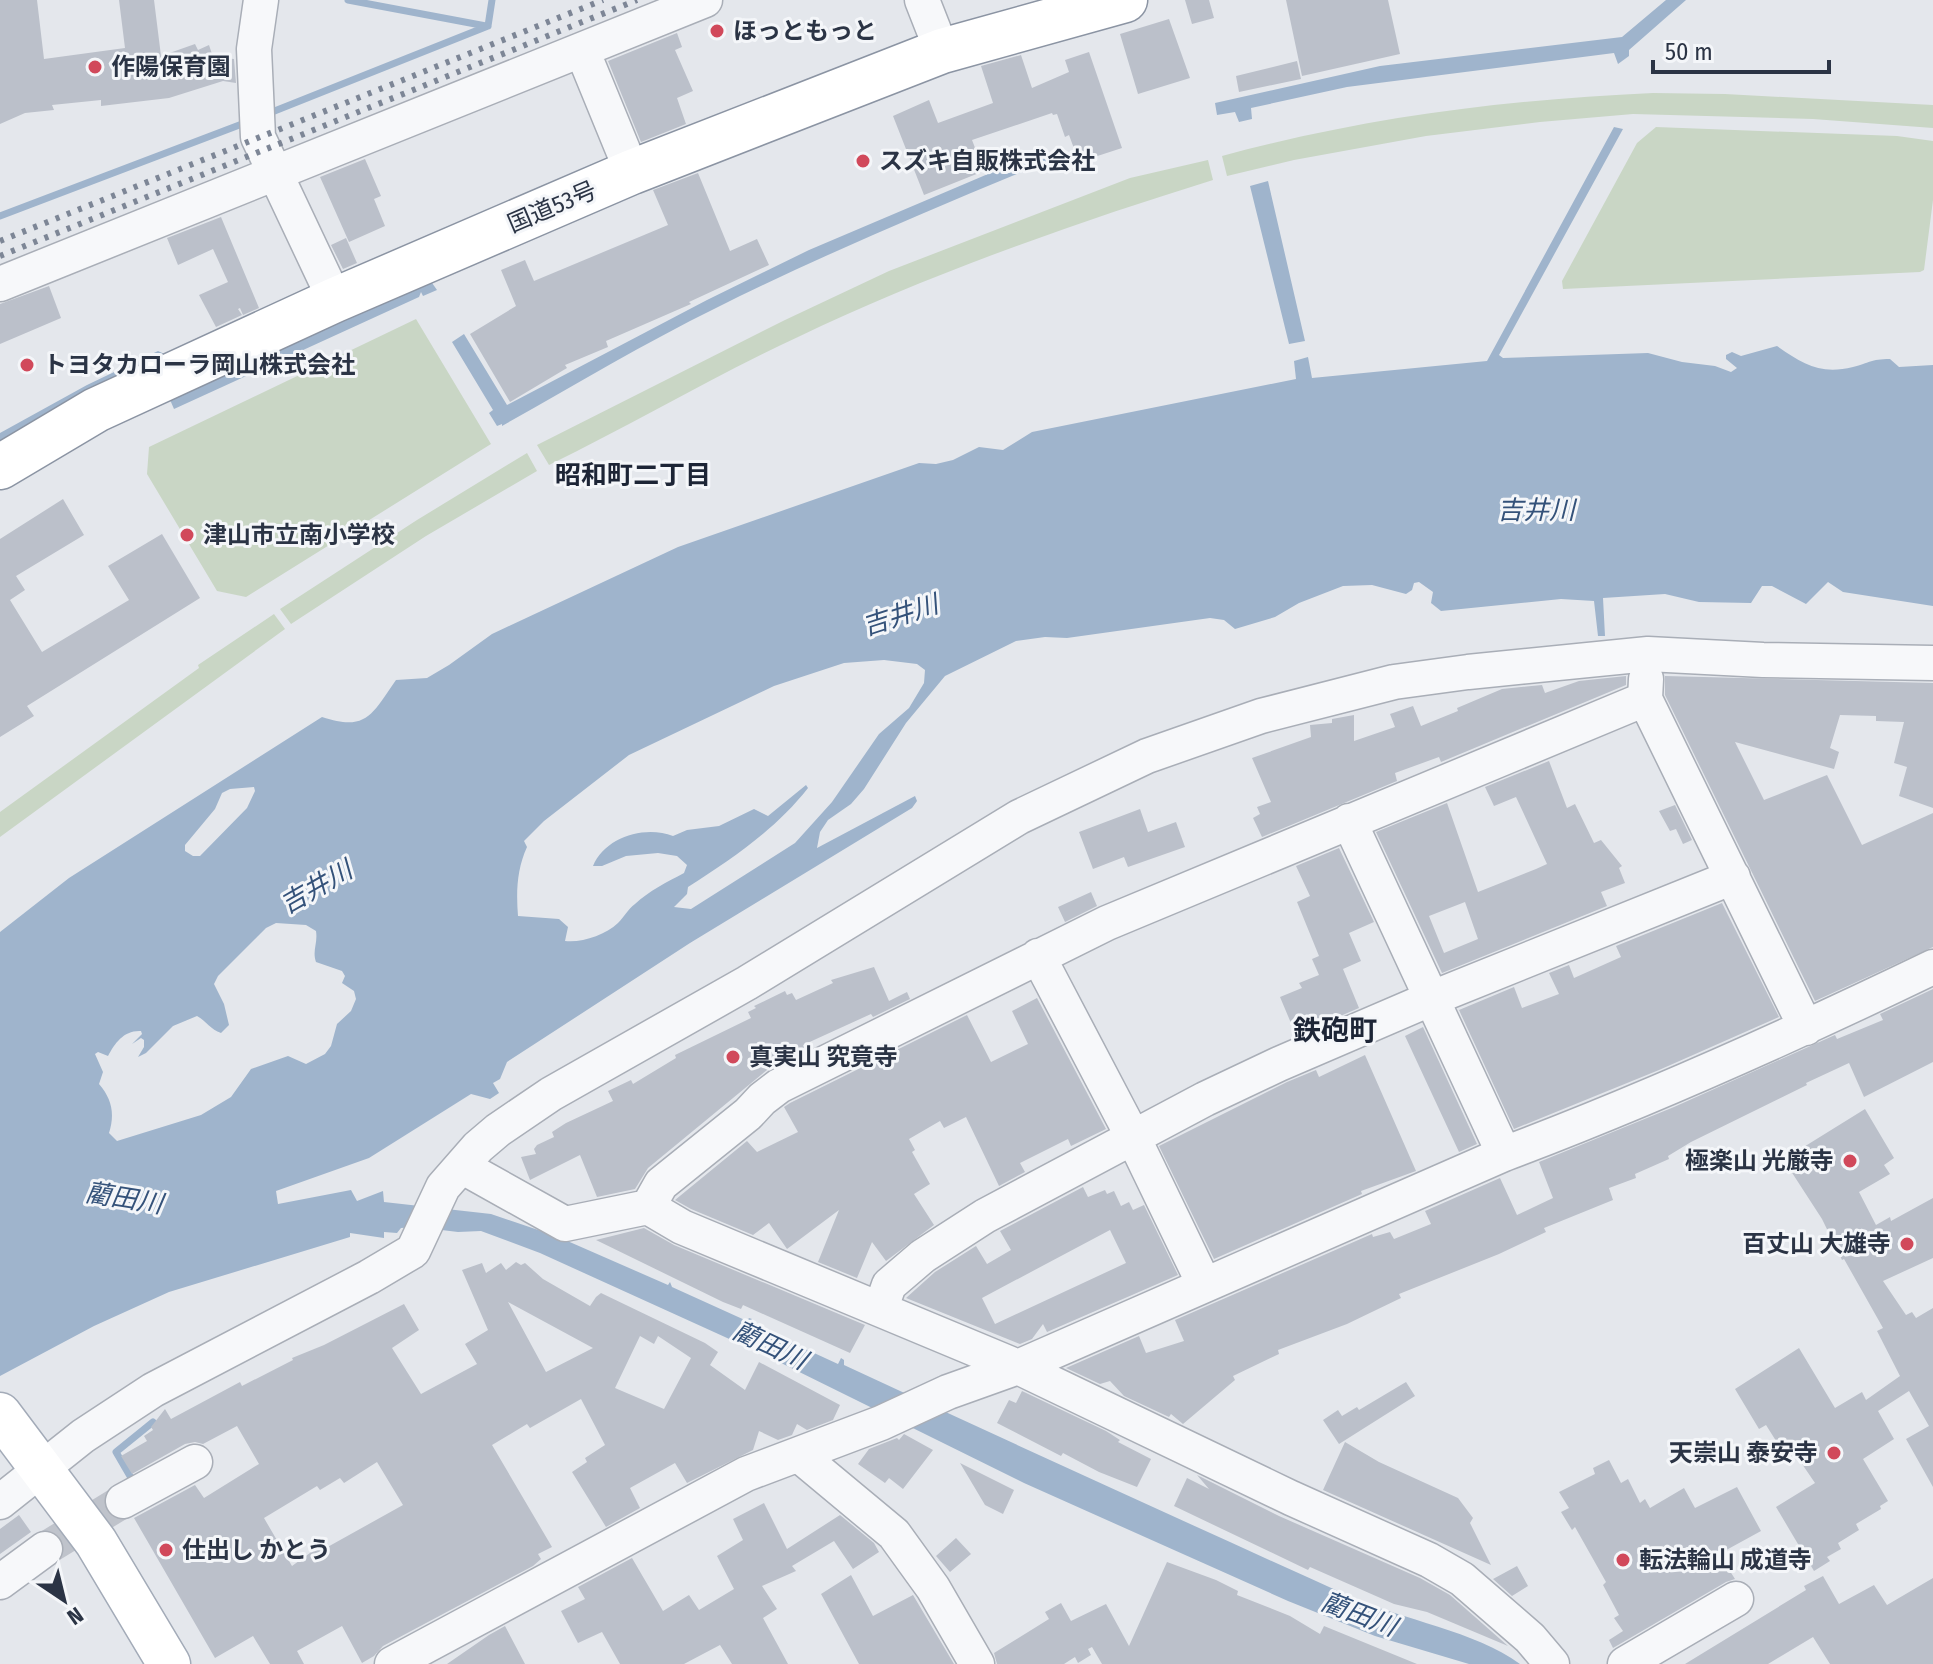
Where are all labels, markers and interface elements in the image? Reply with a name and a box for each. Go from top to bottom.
place label: ほっともっと [733,17,877,45]
marker: ほっともっと [708,22,726,40]
scale bar [1653,24,1829,74]
text: 50 m [1665,38,1713,66]
place label: 作陽保育園 [111,53,231,81]
marker: 作陽保育園 [86,58,104,76]
place label: スズキ自販株式会社 [879,147,1095,175]
marker: スズキ自販株式会社 [854,152,872,170]
street label: 国道53号 [503,176,601,238]
place label: トヨタカローラ岡山株式会社 [43,351,355,379]
marker: トヨタカローラ岡山株式会社 [18,356,36,374]
district label: 昭和町二丁目 [555,460,711,491]
water label: 吉井川 [1497,495,1578,526]
place label: 津山市立南小学校 [203,521,395,549]
marker: 津山市立南小学校 [178,526,196,544]
water label: 吉井川 [858,588,945,642]
water label: 吉井川 [275,853,360,920]
district label: 鉄砲町 [1293,1014,1377,1047]
place label: 真実山 究竟寺 [749,1043,898,1071]
marker: 真実山 究竟寺 [724,1048,742,1066]
place label: 極楽山 光厳寺 [1685,1147,1834,1175]
marker: 極楽山 光厳寺 [1841,1152,1859,1170]
water label: 藺田川 [83,1177,168,1220]
place label: 百丈山 大雄寺 [1742,1230,1891,1258]
marker: 百丈山 大雄寺 [1898,1235,1916,1253]
water label: 藺田川 [728,1315,814,1377]
place label: 天崇山 泰安寺 [1669,1439,1818,1467]
marker: 天崇山 泰安寺 [1825,1444,1843,1462]
place label: 仕出し かとう [182,1536,331,1564]
marker: 仕出し かとう [157,1541,175,1559]
place label: 転法輪山 成道寺 [1639,1546,1812,1574]
marker: 転法輪山 成道寺 [1614,1551,1632,1569]
north arrow [24,1560,104,1640]
water label: 藺田川 [1317,1586,1404,1644]
text: N [62,1601,88,1631]

